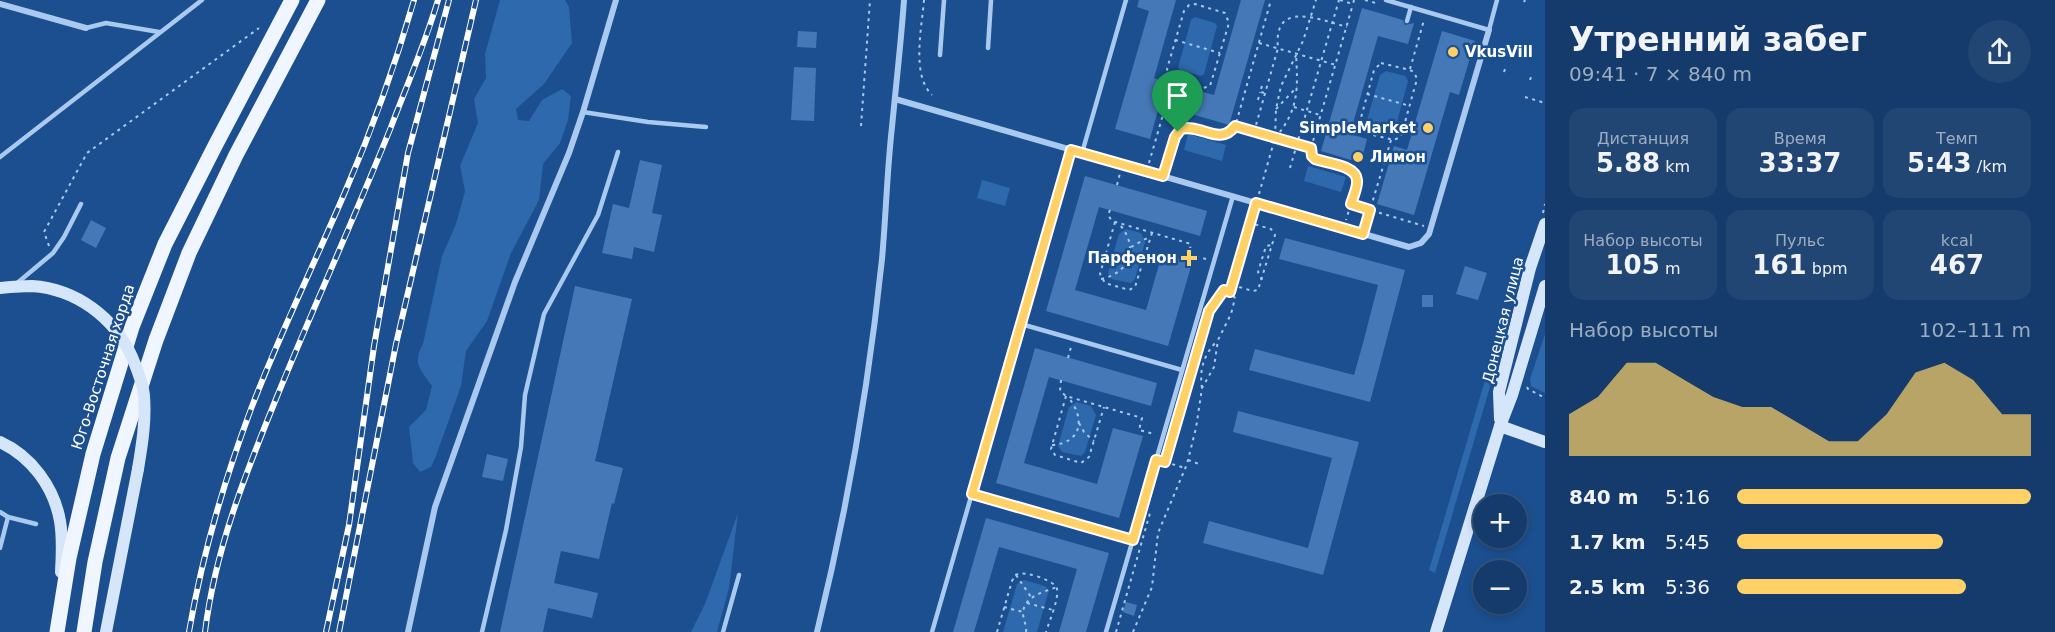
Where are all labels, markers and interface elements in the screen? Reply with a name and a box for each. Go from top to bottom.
text: Утренний забег [1569,20,1867,59]
button: share [1968,20,2031,83]
place label: VkusVill [1465,43,1533,61]
marker: VkusVill [1446,45,1460,59]
text: 09:41 · 7 × 840 m [1569,62,1752,86]
pin [1152,70,1203,132]
icon: arrive [1161,79,1194,112]
place label: SimpleMarket [1299,119,1416,137]
marker: SimpleMarket [1421,121,1435,135]
text: Дистанция [1597,129,1689,148]
text: Время [1774,129,1826,148]
text: Темп [1936,129,1978,148]
place label: Лимон [1370,148,1426,166]
text: 5.88 [1596,148,1660,178]
text: 33:37 [1759,148,1841,178]
text: 5:43 [1907,148,1972,178]
marker: Лимон [1351,150,1365,164]
text: km [1660,157,1690,176]
text: /km [1972,157,2007,176]
text: Набор высоты [1583,231,1703,250]
text: Пульс [1775,231,1825,250]
text: kcal [1941,231,1973,250]
place label: Парфенон [1087,249,1177,267]
text: 105 [1606,250,1660,280]
text: 161 [1752,250,1807,280]
text: 467 [1930,250,1984,280]
marker: Парфенон [1182,251,1196,265]
street label: Донецкая улица [1479,255,1527,385]
text: m [1660,259,1680,278]
text: bpm [1807,259,1848,278]
street label: Юго-Восточная хорда [68,282,138,452]
text: Набор высоты [1569,318,1718,342]
text: 102–111 m [1919,318,2031,342]
text: 840 m [1569,485,1639,509]
text: 5:16 [1665,485,1710,509]
map controls [1473,494,1527,614]
button: + [1473,494,1527,548]
text: 1.7 km [1569,530,1646,554]
text: 5:45 [1665,530,1710,554]
button: − [1473,560,1527,614]
text: 2.5 km [1569,575,1646,599]
text: 5:36 [1665,575,1710,599]

